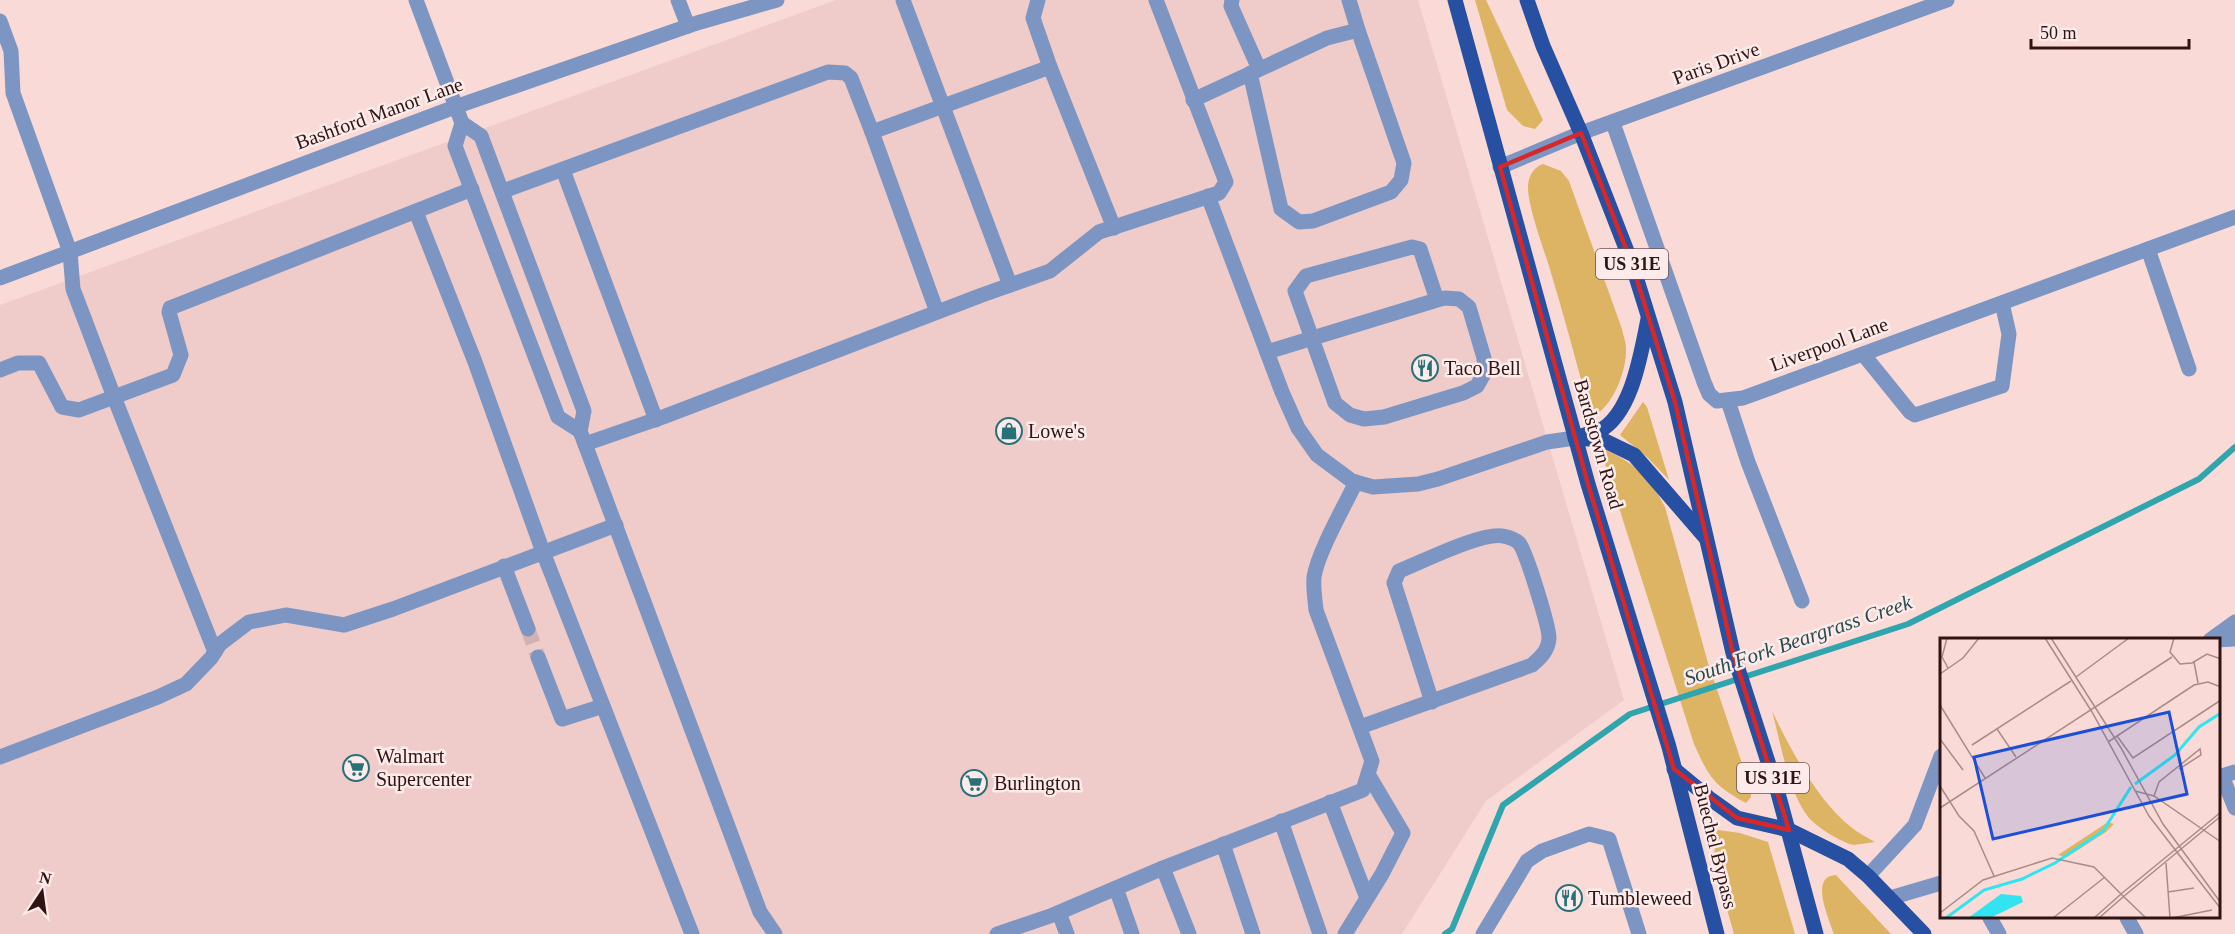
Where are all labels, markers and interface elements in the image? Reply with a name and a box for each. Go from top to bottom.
scale bar [2031,12,2188,50]
text: 50 m [2040,23,2077,43]
street label: Paris Drive [1670,37,1762,89]
street label: Bashford Manor Lane [292,72,466,154]
road number: US 31E [1596,249,1668,279]
street label: Liverpool Lane [1767,312,1891,376]
restaurant icon: Taco Bell [1410,353,1440,383]
place label: Taco Bell [1444,357,1521,379]
street label: Bardstown Road [1570,377,1628,511]
shop icon: Lowe's [994,416,1024,446]
place label: Lowe's [1028,420,1085,442]
water label: South Fork Beargrass Creek [1681,589,1916,690]
inset map [1940,638,2220,919]
place label: Walmart Supercenter [376,745,472,791]
supermarket icon: Walmart Supercenter [341,753,371,783]
road number: US 31E [1737,763,1809,793]
supermarket icon: Burlington [959,768,989,798]
place label: Burlington [994,772,1081,795]
street label: Buechel Bypass [1689,781,1742,911]
north arrow [12,862,72,922]
text: N [38,868,53,888]
restaurant icon: Tumbleweed [1554,883,1584,913]
place label: Tumbleweed [1588,887,1692,909]

